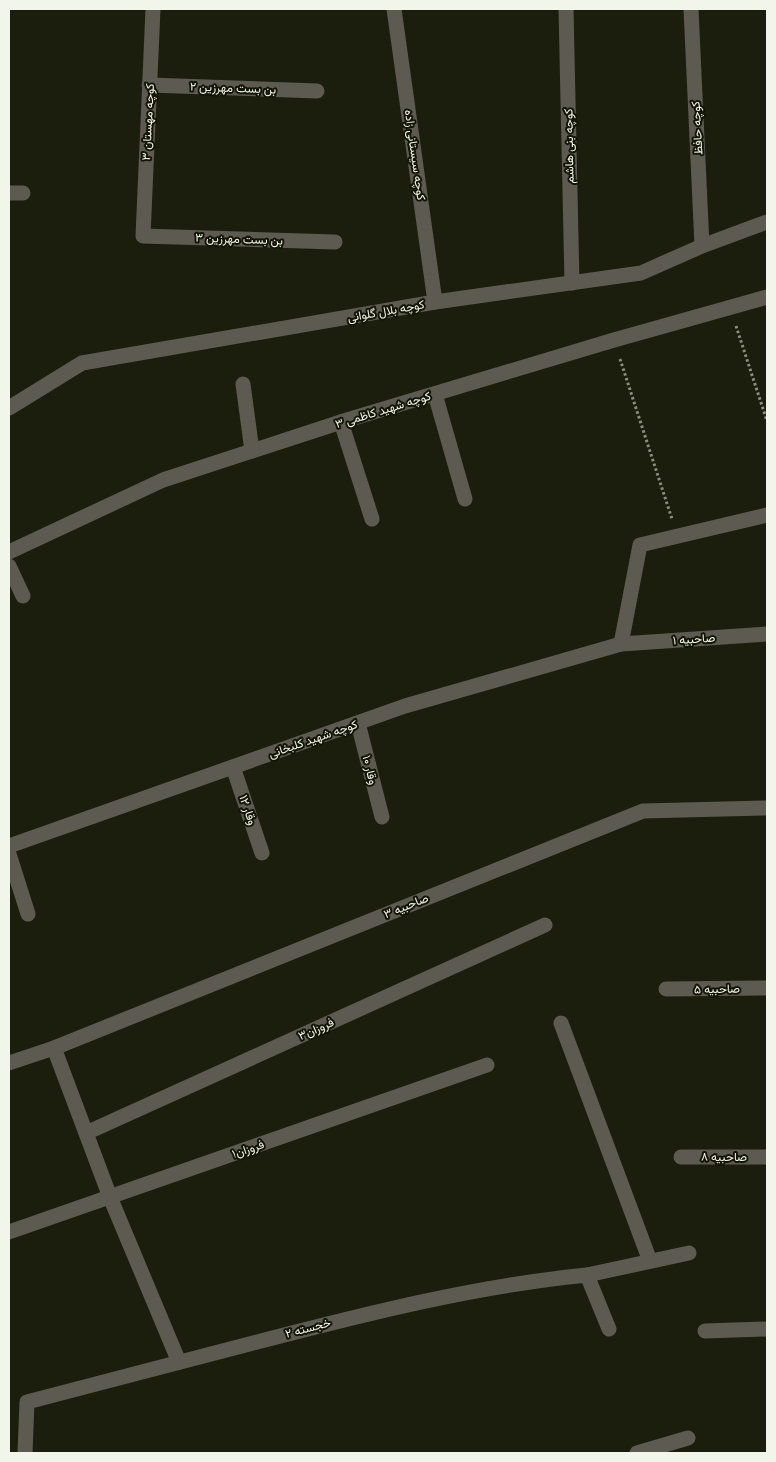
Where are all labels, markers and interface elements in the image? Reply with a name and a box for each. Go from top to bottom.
street label: بن بست مهرزین ۲ [190,78,276,98]
street label: کوچه مهستان ۳ [138,83,158,161]
street label: کوچه حافظ [688,101,706,155]
street label: کوچه بنی هاشم [560,108,578,184]
street label: کوچه سیستانی زاده [401,109,429,201]
street label: بن بست مهرزین ۳ [195,229,283,249]
street label: کوچه بلال گلوانی [346,296,426,326]
street label: کوچه شهید کاظمی ۳ [333,388,433,432]
street label: صاحبیه ۱ [672,630,716,648]
street label: کوچه شهید کلبخانی [266,716,360,762]
street label: وقار ۱۰ [359,754,381,786]
street label: وقار ۱۲ [235,793,261,827]
street label: صاحبیه ۳ [381,890,431,922]
street label: صاحبیه ۵ [694,981,740,997]
street label: فروزان۳ [296,1014,336,1044]
street label: فروزان۱ [230,1136,266,1162]
street label: صاحبیه ۸ [701,1149,747,1165]
street label: خجسته ۲ [283,1314,333,1342]

